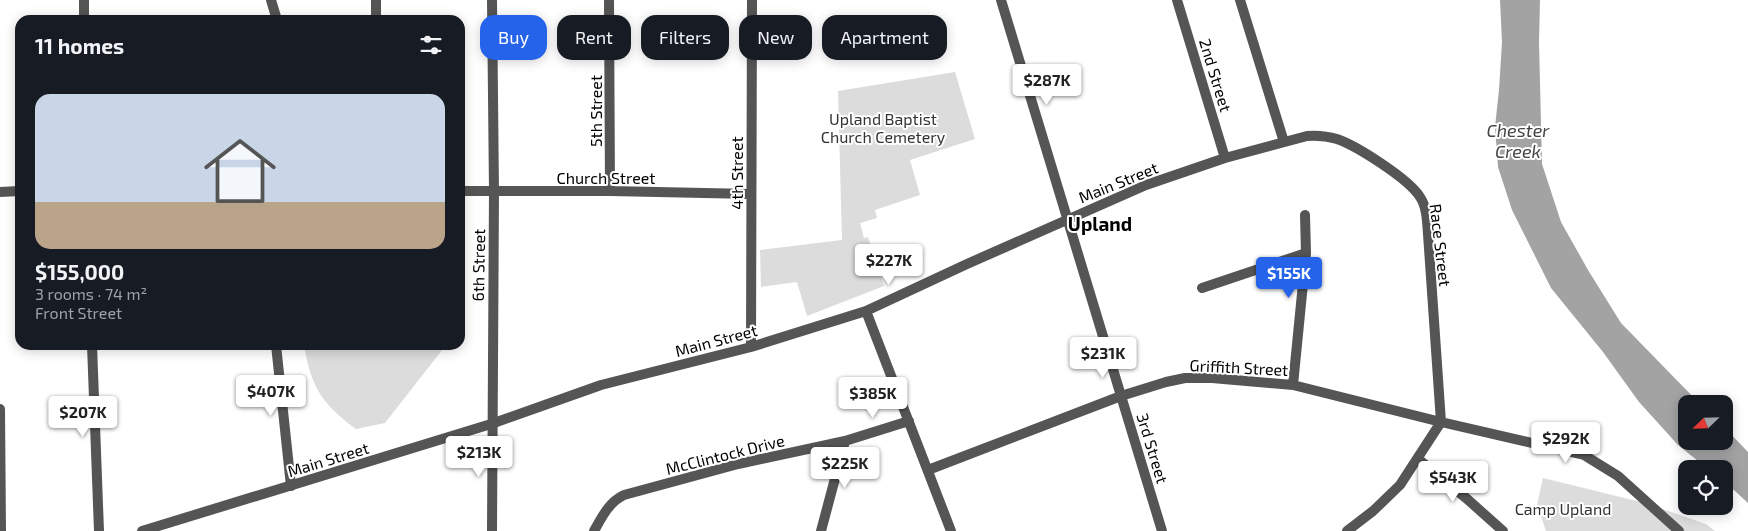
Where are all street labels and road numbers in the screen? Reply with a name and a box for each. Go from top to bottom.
street label: 2nd Street [1196,36,1236,114]
street label: 5th Street [586,75,605,147]
street label: 4th Street [727,136,746,210]
street label: Main Street [1075,157,1161,207]
street label: Church Street [557,168,655,187]
street label: Race Street [1427,203,1455,287]
street label: 6th Street [468,229,488,301]
street label: Main Street [673,320,759,360]
street label: Griffith Street [1189,355,1289,379]
street label: 3rd Street [1133,411,1173,485]
street label: McClintock Drive [664,430,786,478]
street label: Main Street [285,438,371,480]

